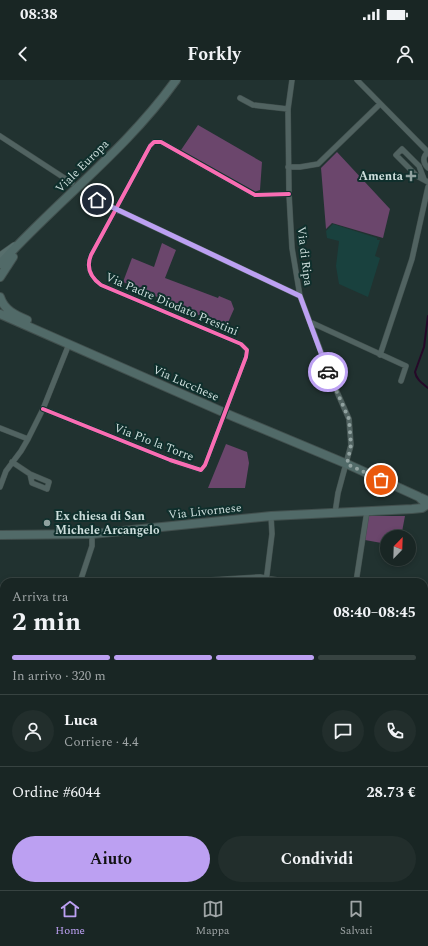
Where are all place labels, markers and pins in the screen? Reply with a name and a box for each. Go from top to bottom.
place label: Amenta [359,167,404,186]
marker: Amenta [406,171,416,181]
pin [80,183,114,217]
pin [364,463,398,497]
place label: Ex chiesa di San Michele Arcangelo [55,507,160,540]
marker: Ex chiesa di San Michele Arcangelo [42,518,52,528]

